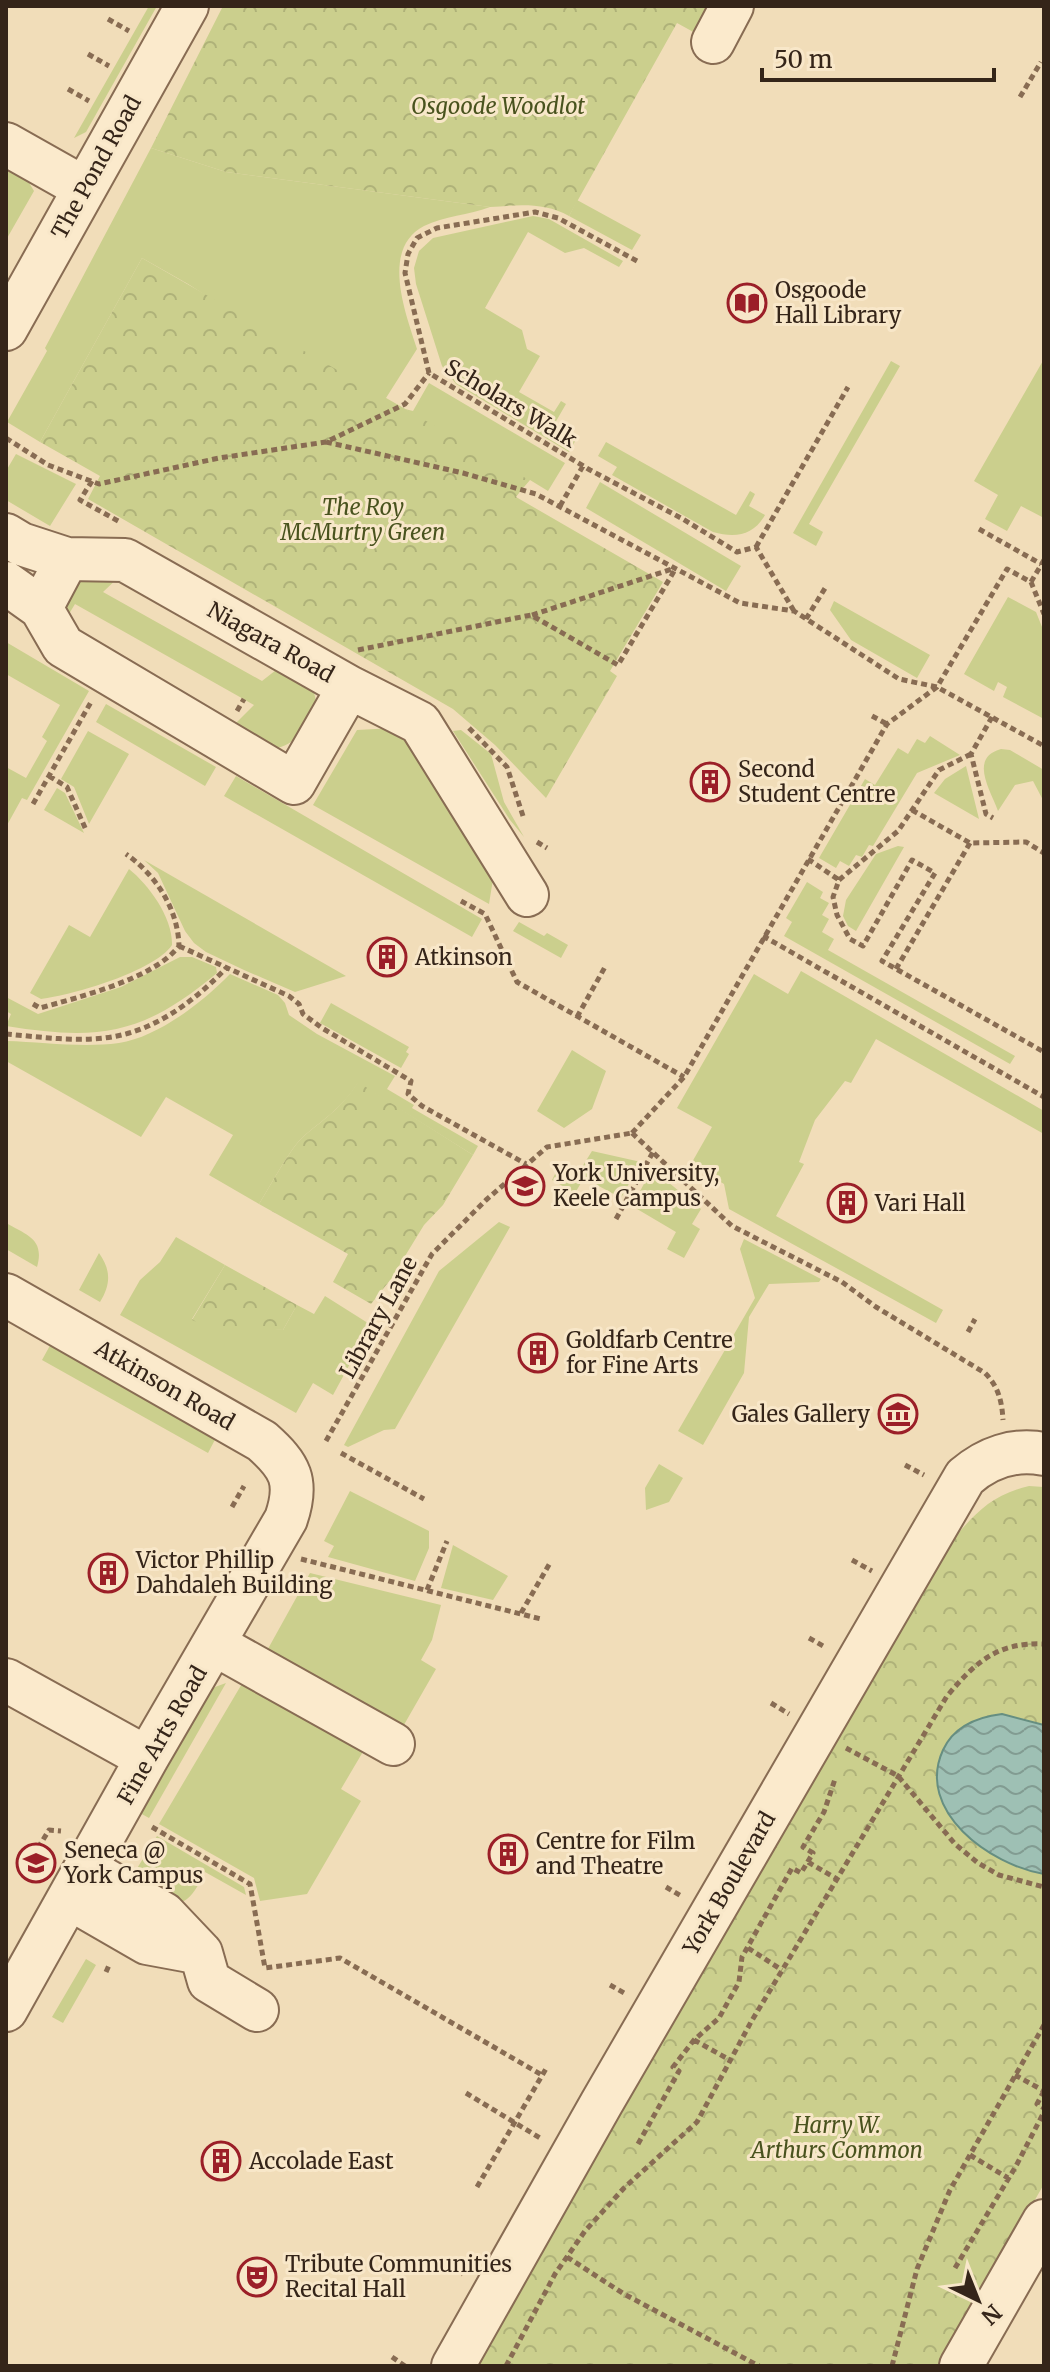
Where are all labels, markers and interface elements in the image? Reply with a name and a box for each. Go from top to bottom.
scale bar [762,32,994,82]
text: 50 m [774,44,833,75]
street label: The Pond Road [45,90,147,244]
park label: Osgoode Woodlot [411,92,585,120]
place label: Osgoode Hall Library [775,276,901,329]
library icon: Osgoode Hall Library [726,282,768,324]
street label: Scholars Walk [440,353,582,453]
park label: The Roy McMurtry Green [280,493,445,546]
street label: Niagara Road [203,596,339,688]
place label: Second Student Centre [738,755,895,808]
building icon: Second Student Centre [689,761,731,803]
building icon: Atkinson [366,936,408,978]
place label: Atkinson [414,943,513,971]
place label: York University, Keele Campus [552,1159,719,1212]
school or university icon: York University, Keele Campus [504,1165,546,1207]
building icon: Vari Hall [826,1182,868,1224]
place label: Vari Hall [874,1189,966,1217]
street label: Library Lane [333,1251,423,1383]
place label: Goldfarb Centre for Fine Arts [566,1326,733,1379]
building icon: Goldfarb Centre for Fine Arts [517,1332,559,1374]
street label: Atkinson Road [89,1333,240,1436]
museum icon: Gales Gallery [877,1393,919,1435]
place label: Gales Gallery [732,1400,870,1428]
place label: Victor Phillip Dahdaleh Building [135,1546,332,1599]
building icon: Victor Phillip Dahdaleh Building [87,1552,129,1594]
street label: Fine Arts Road [111,1661,213,1809]
street label: York Boulevard [676,1806,781,1960]
place label: Centre for Film and Theatre [536,1827,696,1880]
building icon: Centre for Film and Theatre [487,1833,529,1875]
place label: Seneca @ York Campus [63,1836,203,1889]
school or university icon: Seneca @ York Campus [15,1842,57,1884]
park label: Harry W. Arthurs Common [749,2111,923,2164]
building icon: Accolade East [200,2140,242,2182]
place label: Accolade East [248,2147,394,2175]
place label: Tribute Communities Recital Hall [285,2250,512,2303]
theatre icon: Tribute Communities Recital Hall [236,2256,278,2298]
north arrow [938,2260,1018,2340]
text: N [975,2298,1008,2331]

